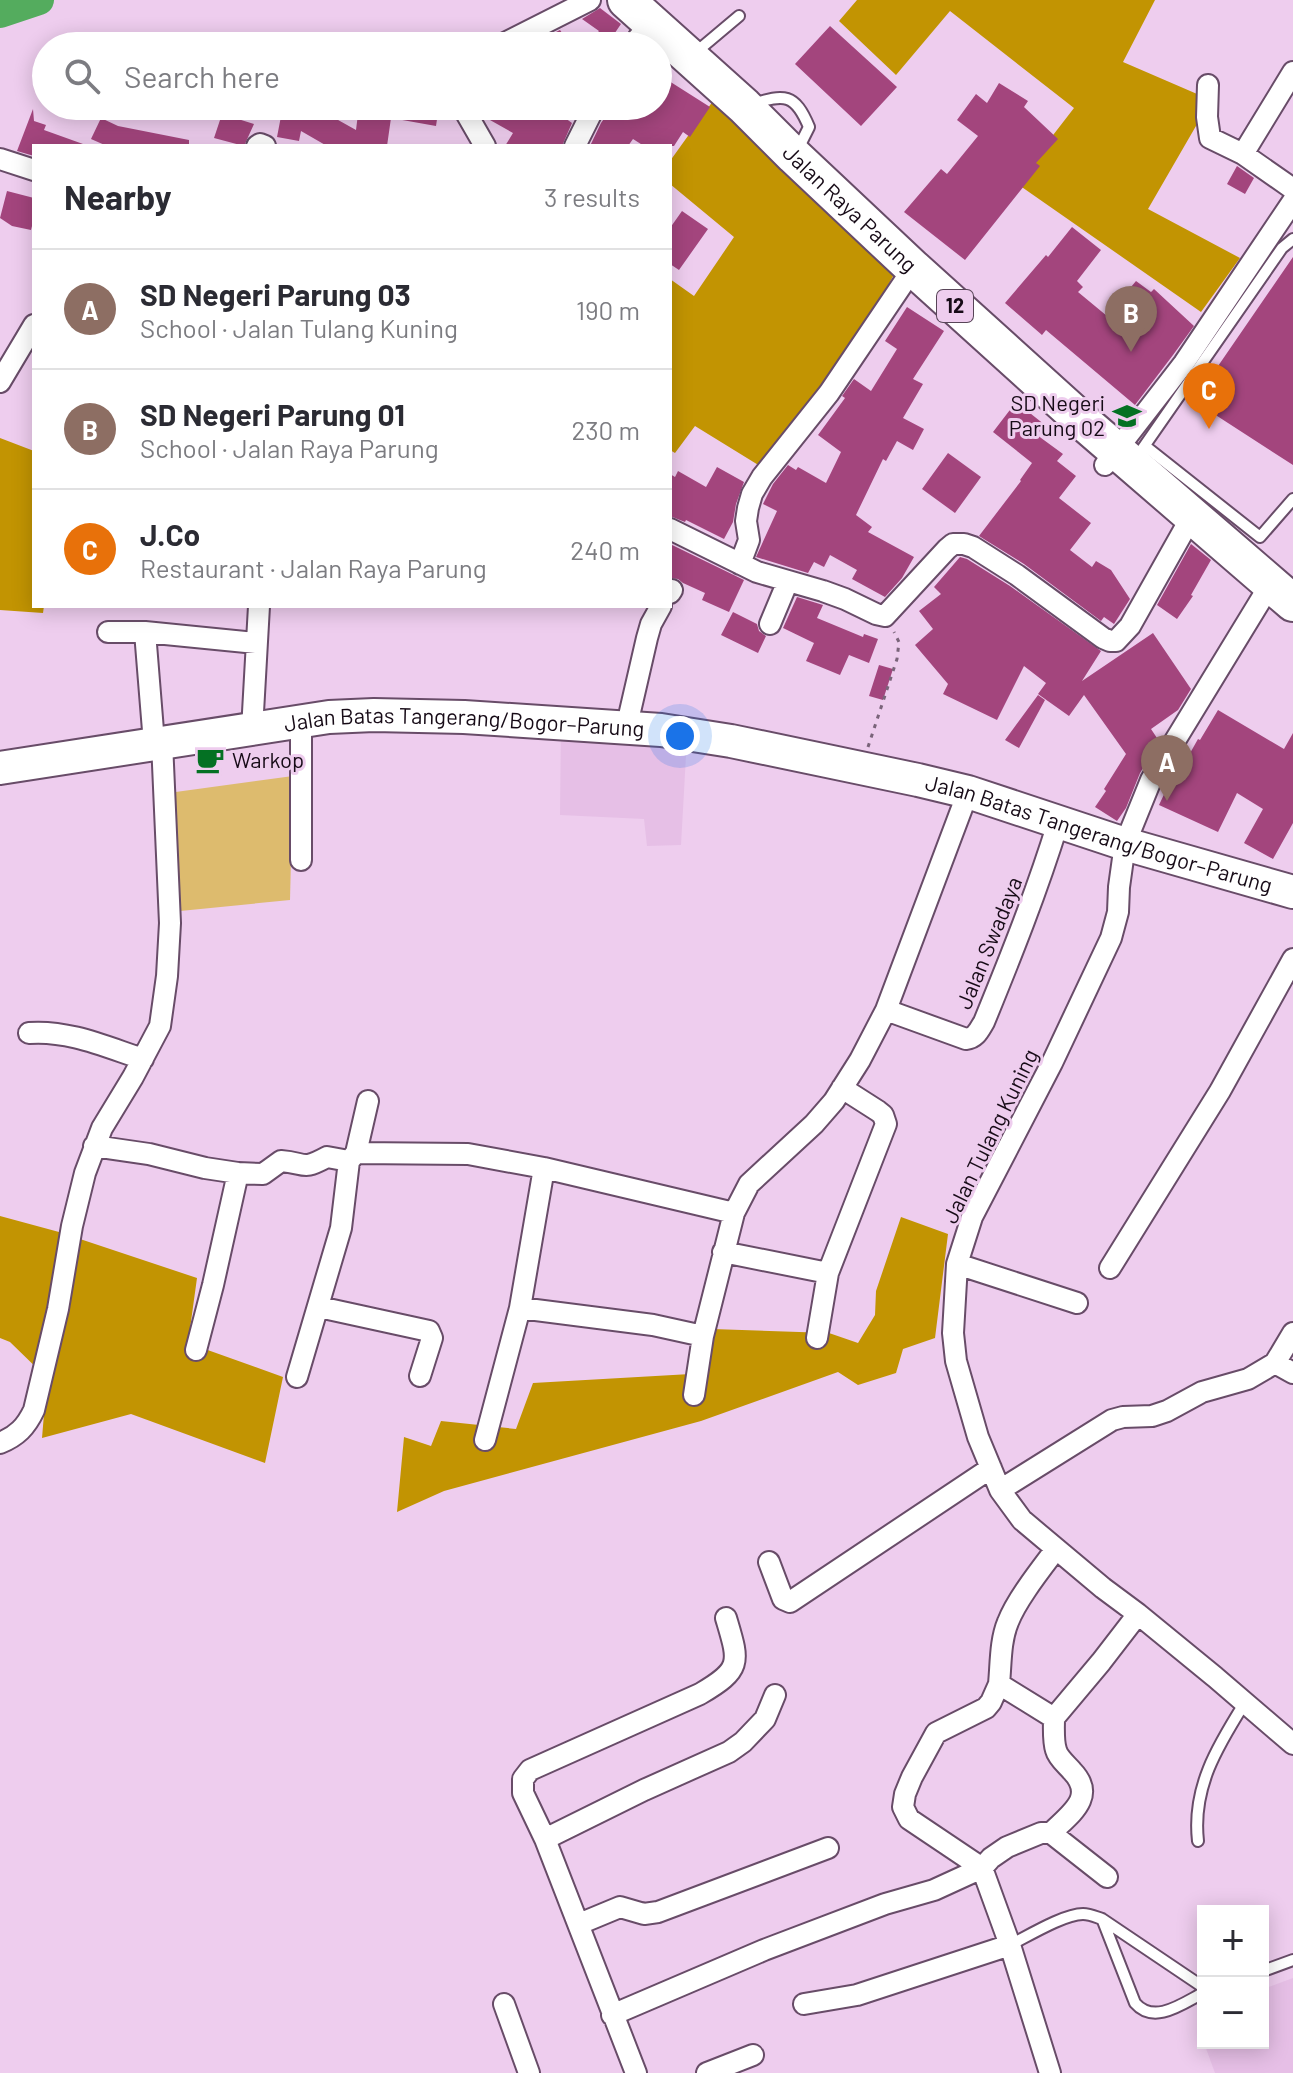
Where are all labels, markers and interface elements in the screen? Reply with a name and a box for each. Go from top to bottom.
search box [32,32,672,120]
icon: search [60,54,104,98]
text: Search here [124,58,280,94]
street label: Jalan Raya Parung [778,139,923,277]
text: Nearby [64,176,172,217]
text: 3 results [544,181,640,212]
text: SD Negeri Parung 03 [140,276,411,312]
pin: B [1105,286,1157,352]
road number: 12 [937,290,973,322]
text: A [81,294,99,325]
text: 190 m [576,294,640,325]
text: School · Jalan Tulang Kuning [140,312,458,343]
pin: C [1183,363,1235,429]
place label: SD Negeri Parung 02 [1009,389,1105,440]
text: SD Negeri Parung 01 [140,396,405,432]
school or university icon: SD Negeri Parung 02 [1112,401,1142,431]
text: B [82,414,98,445]
text: 230 m [571,414,640,445]
text: School · Jalan Raya Parung [140,432,439,463]
text: J.Co [140,516,200,552]
text: C [82,534,98,565]
text: 240 m [570,534,640,565]
text: Restaurant · Jalan Raya Parung [140,552,487,583]
street label: Jalan Batas Tangerang/Bogor–Parung [282,701,645,741]
your location [660,716,700,756]
pin: A [1141,735,1193,801]
cafe icon: Warkop [195,745,225,775]
place label: Warkop [232,746,304,772]
street label: Jalan Batas Tangerang/Bogor–Parung [923,768,1276,897]
street label: Jalan Swadaya [950,873,1026,1013]
street label: Jalan Tulang Kuning [936,1044,1043,1227]
map controls [1197,1905,1269,2049]
button: + [1197,1905,1269,1977]
button: − [1197,1977,1269,2049]

